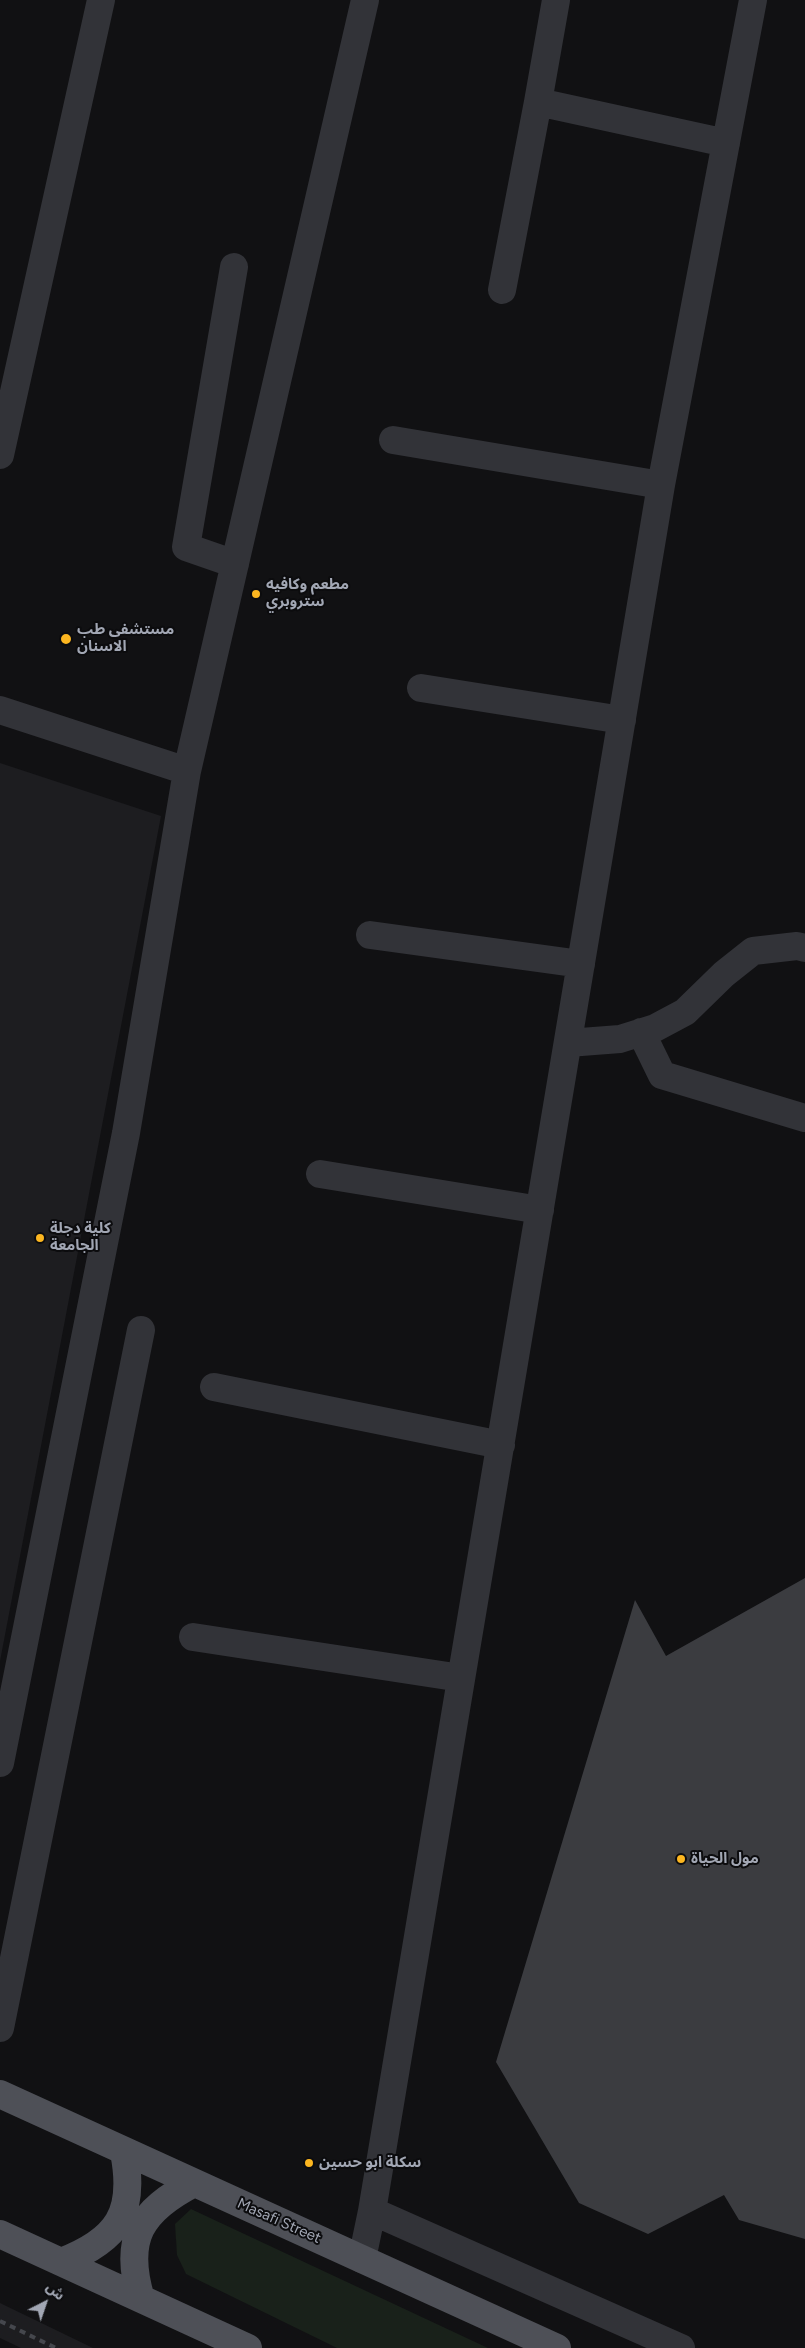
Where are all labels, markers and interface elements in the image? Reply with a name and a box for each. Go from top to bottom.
place label: مطعم وكافيه ستروبري [266,576,349,611]
marker: مطعم وكافيه ستروبري [250,588,262,600]
place label: مستشفى طب الاسنان [77,621,174,656]
marker: مستشفى طب الاسنان [59,632,73,646]
place label: كلية دجلة الجامعة [50,1220,111,1255]
marker: كلية دجلة الجامعة [34,1232,46,1244]
place label: مول الحياة [691,1850,759,1868]
marker: مول الحياة [675,1853,687,1865]
place label: سكلة ابو حسين [319,2154,421,2172]
marker: سكلة ابو حسين [303,2157,315,2169]
street label: Masafi Street [234,2195,324,2247]
north arrow [20,2278,70,2328]
text: ش [42,2279,68,2304]

